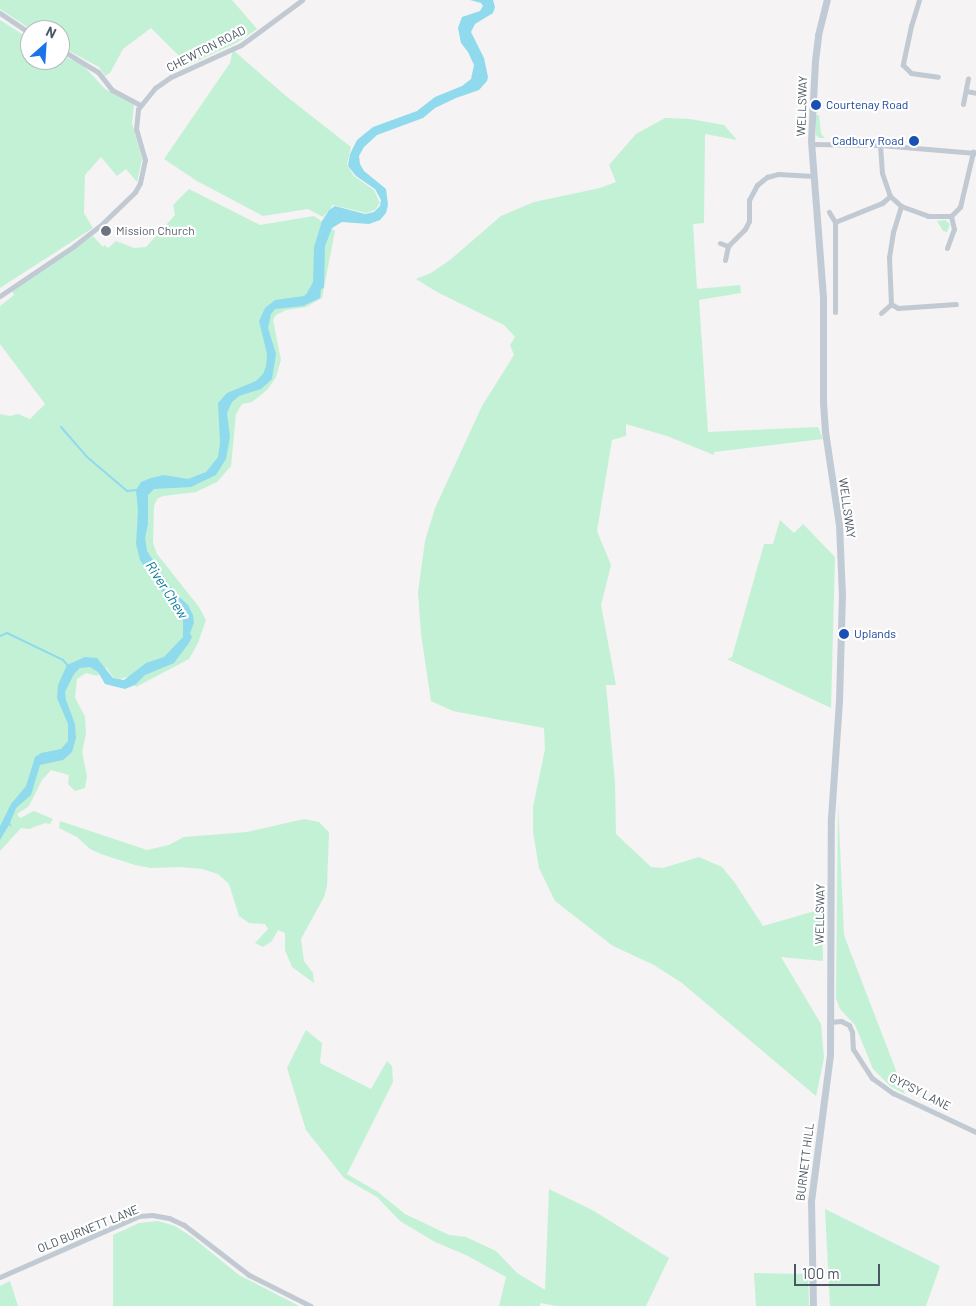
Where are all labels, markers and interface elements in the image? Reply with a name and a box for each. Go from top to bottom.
north arrow [20,20,70,70]
text: N [43,22,59,42]
street label: CHEWTON ROAD [164,23,248,75]
street label: WELLSWAY [794,75,810,137]
place label: Courtenay Road [826,98,908,112]
marker: Courtenay Road [810,99,822,111]
place label: Cadbury Road [832,134,904,148]
marker: Cadbury Road [908,135,920,147]
place label: Mission Church [116,224,195,238]
marker: Mission Church [100,225,112,237]
street label: WELLSWAY [836,477,858,539]
water label: River Chew [142,558,192,622]
place label: Uplands [854,627,896,641]
marker: Uplands [838,628,850,640]
street label: WELLSWAY [812,883,828,945]
street label: GYPSY LANE [887,1070,953,1114]
street label: BURNETT HILL [793,1122,817,1202]
street label: OLD BURNETT LANE [35,1202,141,1256]
scale bar [796,1254,882,1286]
text: 100 m [802,1264,840,1282]

